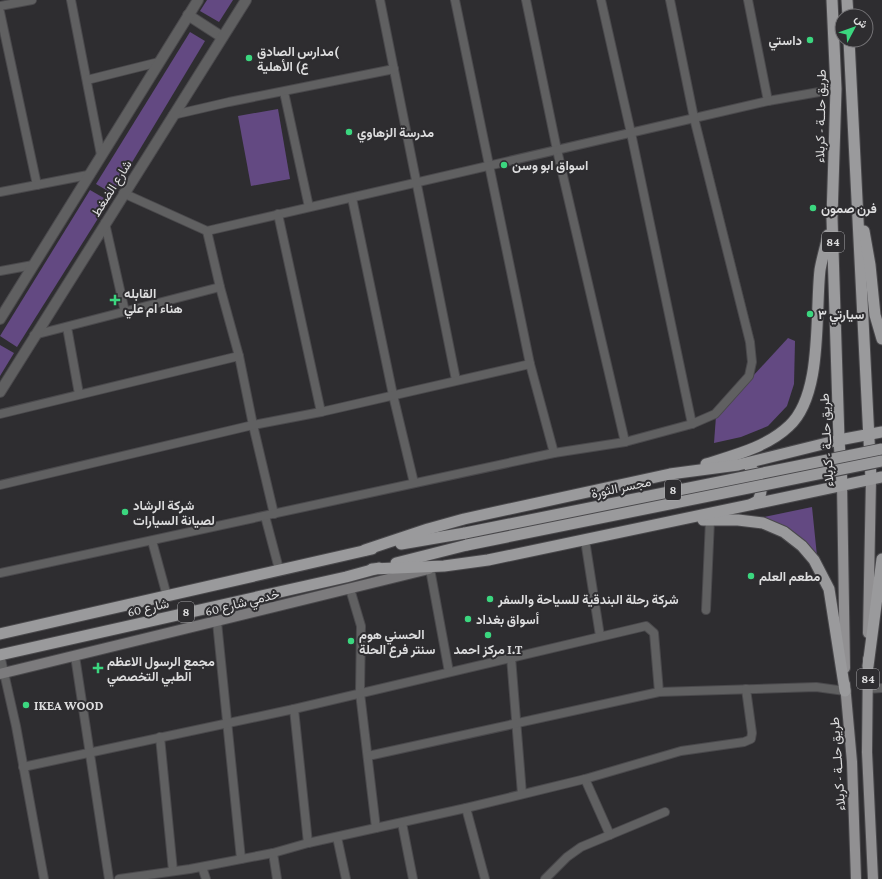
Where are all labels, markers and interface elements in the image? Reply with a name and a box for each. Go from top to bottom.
north arrow [834,8,874,48]
text: ش [852,13,870,31]
place label: داستي [769,33,802,51]
marker: داستي [805,35,815,45]
place label: مدارس الصادق( ع) الأهلية [257,44,339,75]
marker: مدارس الصادق( ع) الأهلية [244,53,254,63]
street label: طريق حلــة - كربلاء [812,69,830,163]
place label: مدرسة الزهاوي [357,125,434,143]
marker: مدرسة الزهاوي [344,127,354,137]
street label: شارع الضغط [88,157,136,220]
place label: اسواق ابو وسن [512,158,588,174]
marker: اسواق ابو وسن [499,160,509,170]
place label: فرن صمون [821,201,877,217]
marker: فرن صمون [808,203,818,213]
road number: 84 [822,232,844,252]
place label: القابله هناء ام علي [124,286,183,319]
marker: القابله هناء ام علي [109,294,121,306]
place label: سيارتي ٣ [818,307,865,325]
marker: سيارتي ٣ [805,309,815,319]
street label: طريق حلــة - كربلاء [817,393,837,487]
street label: مجسر الثورة [590,474,653,502]
road number: 8 [665,480,681,500]
place label: شركة الرشاد لصيانة السيارات [133,498,215,529]
marker: شركة الرشاد لصيانة السيارات [120,507,130,517]
place label: مطعم العلم [759,569,820,585]
marker: مطعم العلم [746,571,756,581]
street label: خدمي شارع 60 [203,586,282,622]
place label: شركة رحلة البندقية للسياحة والسفر [497,592,679,608]
marker: شركة رحلة البندقية للسياحة والسفر [485,594,495,604]
street label: شارع 60 [126,595,171,622]
road number: 8 [178,602,194,622]
place label: أسواق بغداد [476,612,539,628]
marker: أسواق بغداد [463,614,473,624]
place label: الحسني هوم سنتر فرع الحلة [359,627,435,658]
marker: مركز احمد I.T [483,630,493,640]
marker: الحسني هوم سنتر فرع الحلة [346,636,356,646]
place label: مركز احمد I.T [454,642,523,658]
place label: مجمع الرسول الاعظم الطبي التخصصي [107,654,215,687]
marker: مجمع الرسول الاعظم الطبي التخصصي [92,662,104,674]
road number: 84 [857,669,879,689]
place label: IKEA WOOD [34,698,103,713]
marker: IKEA WOOD [21,700,31,710]
street label: طريق حلــة - كربلاء [827,717,849,811]

